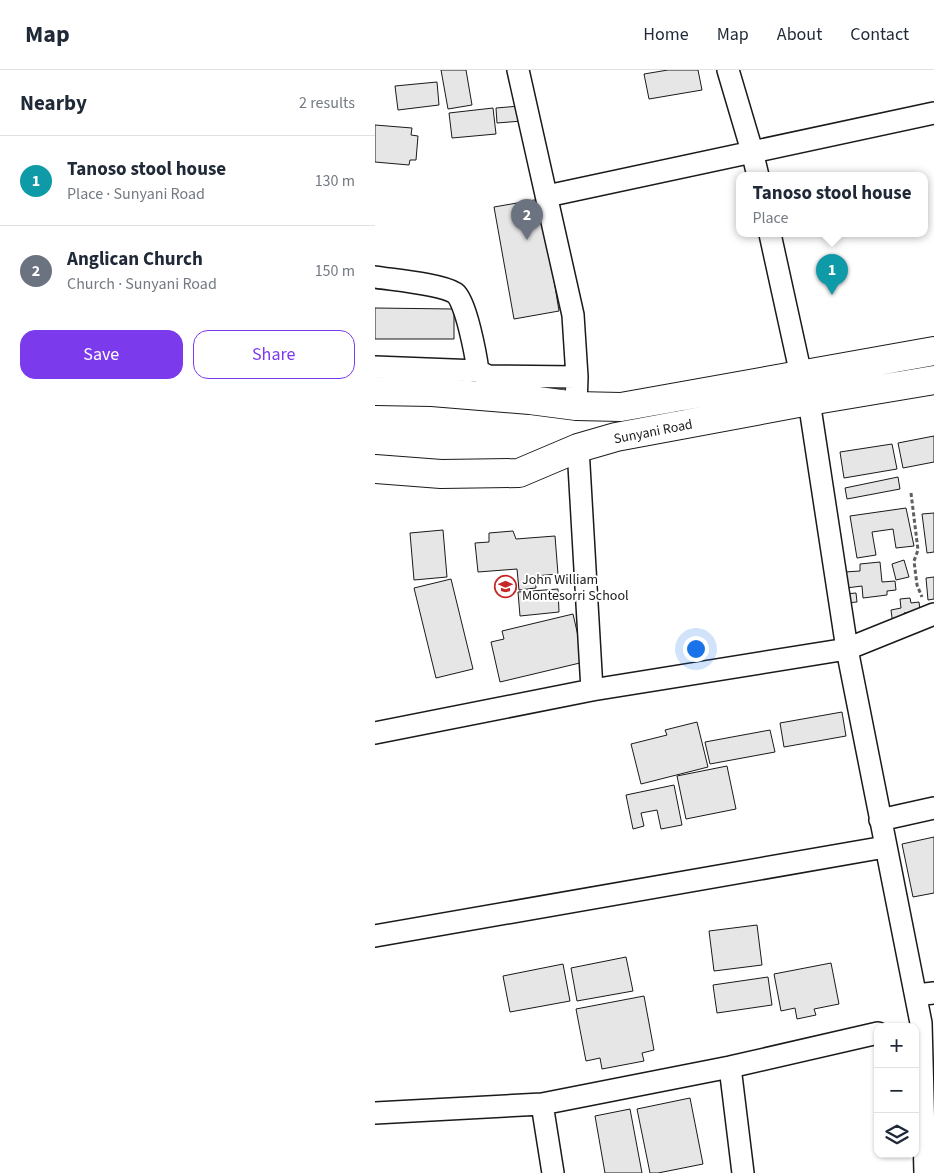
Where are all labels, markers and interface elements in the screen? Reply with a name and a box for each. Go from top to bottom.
text: Map [25,17,70,52]
text: Home [643,22,689,47]
text: Map [717,22,749,47]
text: About [777,22,822,47]
text: Contact [850,22,909,47]
text: Nearby [20,88,87,118]
text: 2 results [299,92,355,114]
text: Tanoso stool house [67,156,226,183]
text: 1 [32,170,40,192]
text: 130 m [315,170,355,192]
popup [736,172,928,237]
text: Tanoso stool house [752,180,912,207]
text: Place · Sunyani Road [67,183,205,205]
pin: 2 [511,199,543,240]
text: Place [752,207,788,229]
text: Anglican Church [67,246,203,273]
pin: 1 [816,254,848,295]
text: 2 [32,260,40,282]
text: 150 m [315,260,355,282]
text: Church · Sunyani Road [67,273,217,295]
button: Save [20,330,183,379]
button: Share [193,330,355,379]
street label: Sunyani Road [612,415,694,449]
place label: John William Montesorri School [522,570,629,606]
school or university icon: John William Montesorri School [494,575,518,599]
your location [683,636,709,662]
map controls [874,1023,919,1158]
button: + [874,1023,919,1068]
button: − [874,1068,919,1113]
button: layers [874,1113,919,1158]

